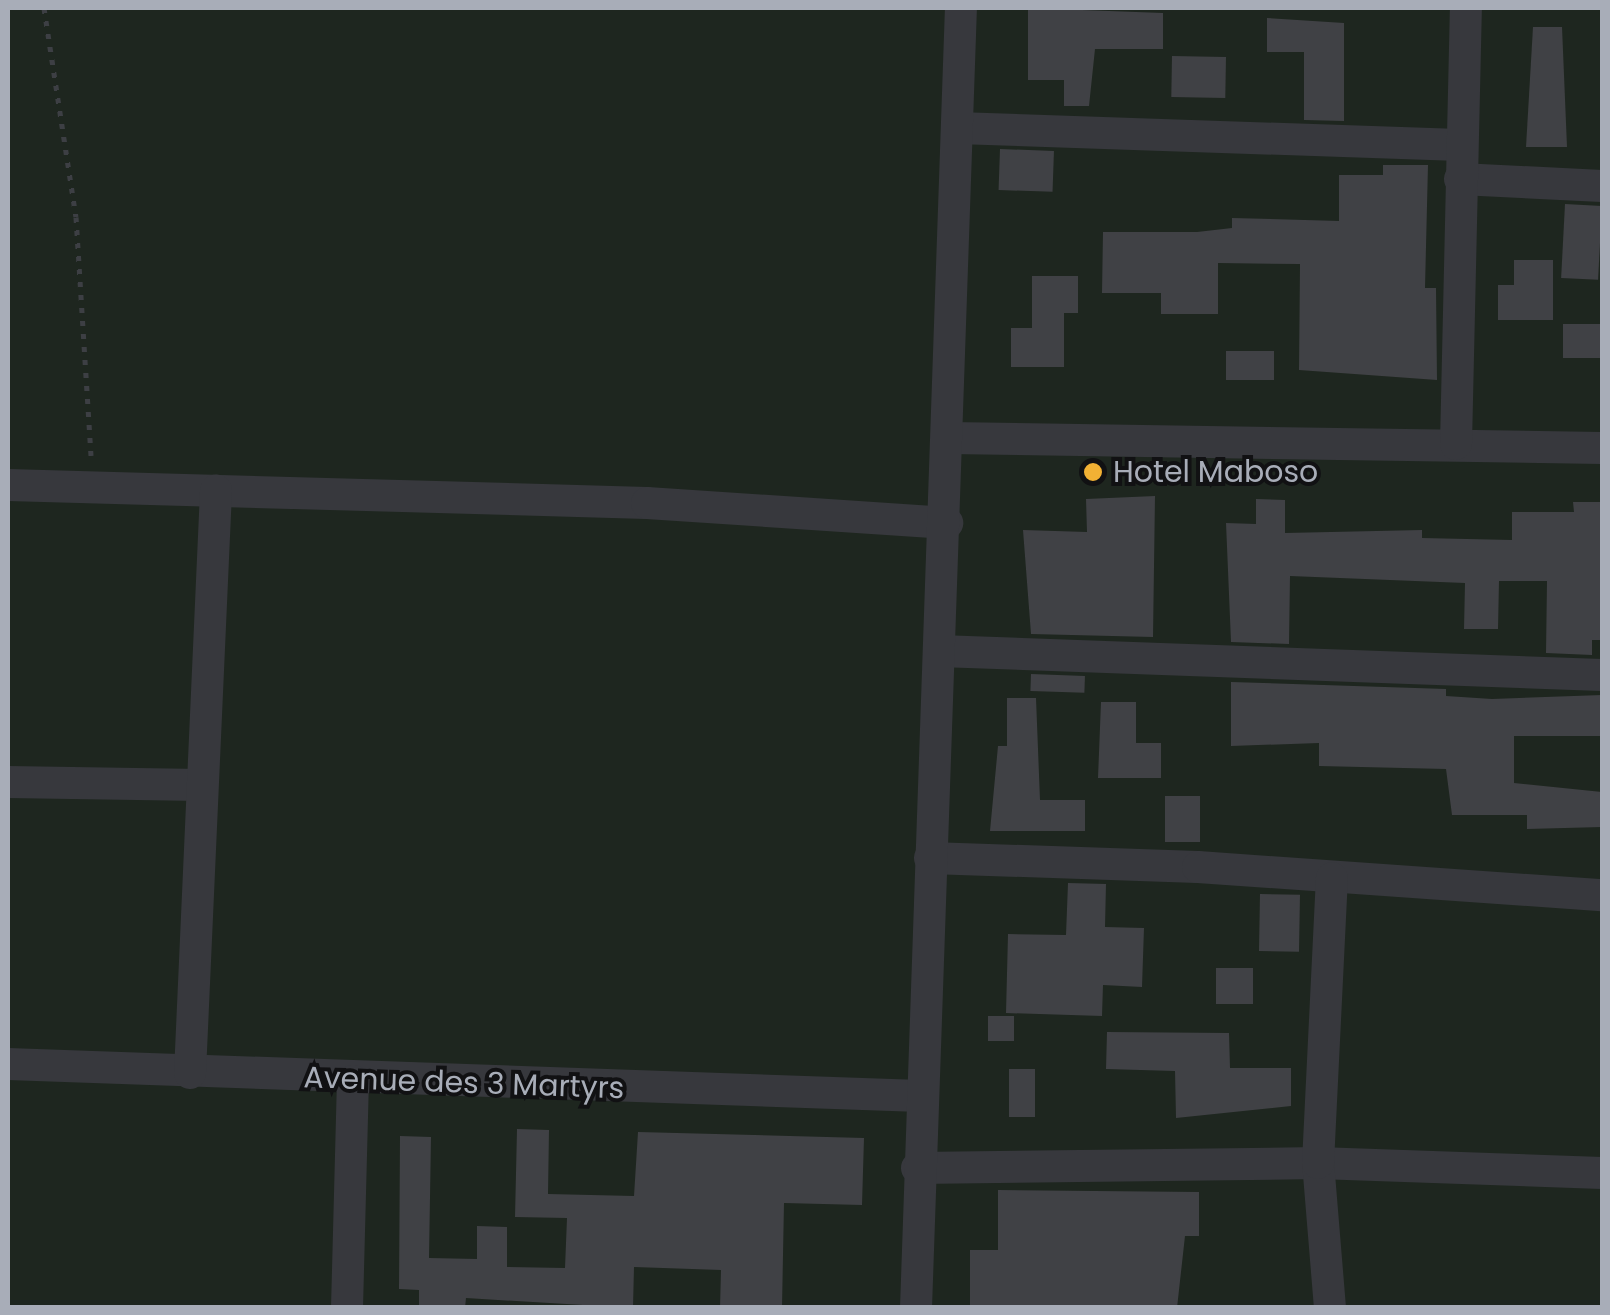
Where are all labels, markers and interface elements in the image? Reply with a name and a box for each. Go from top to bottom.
place label: Hotel Maboso [1113,454,1318,490]
marker: Hotel Maboso [1082,461,1104,483]
street label: Avenue des 3 Martyrs [303,1059,625,1107]

